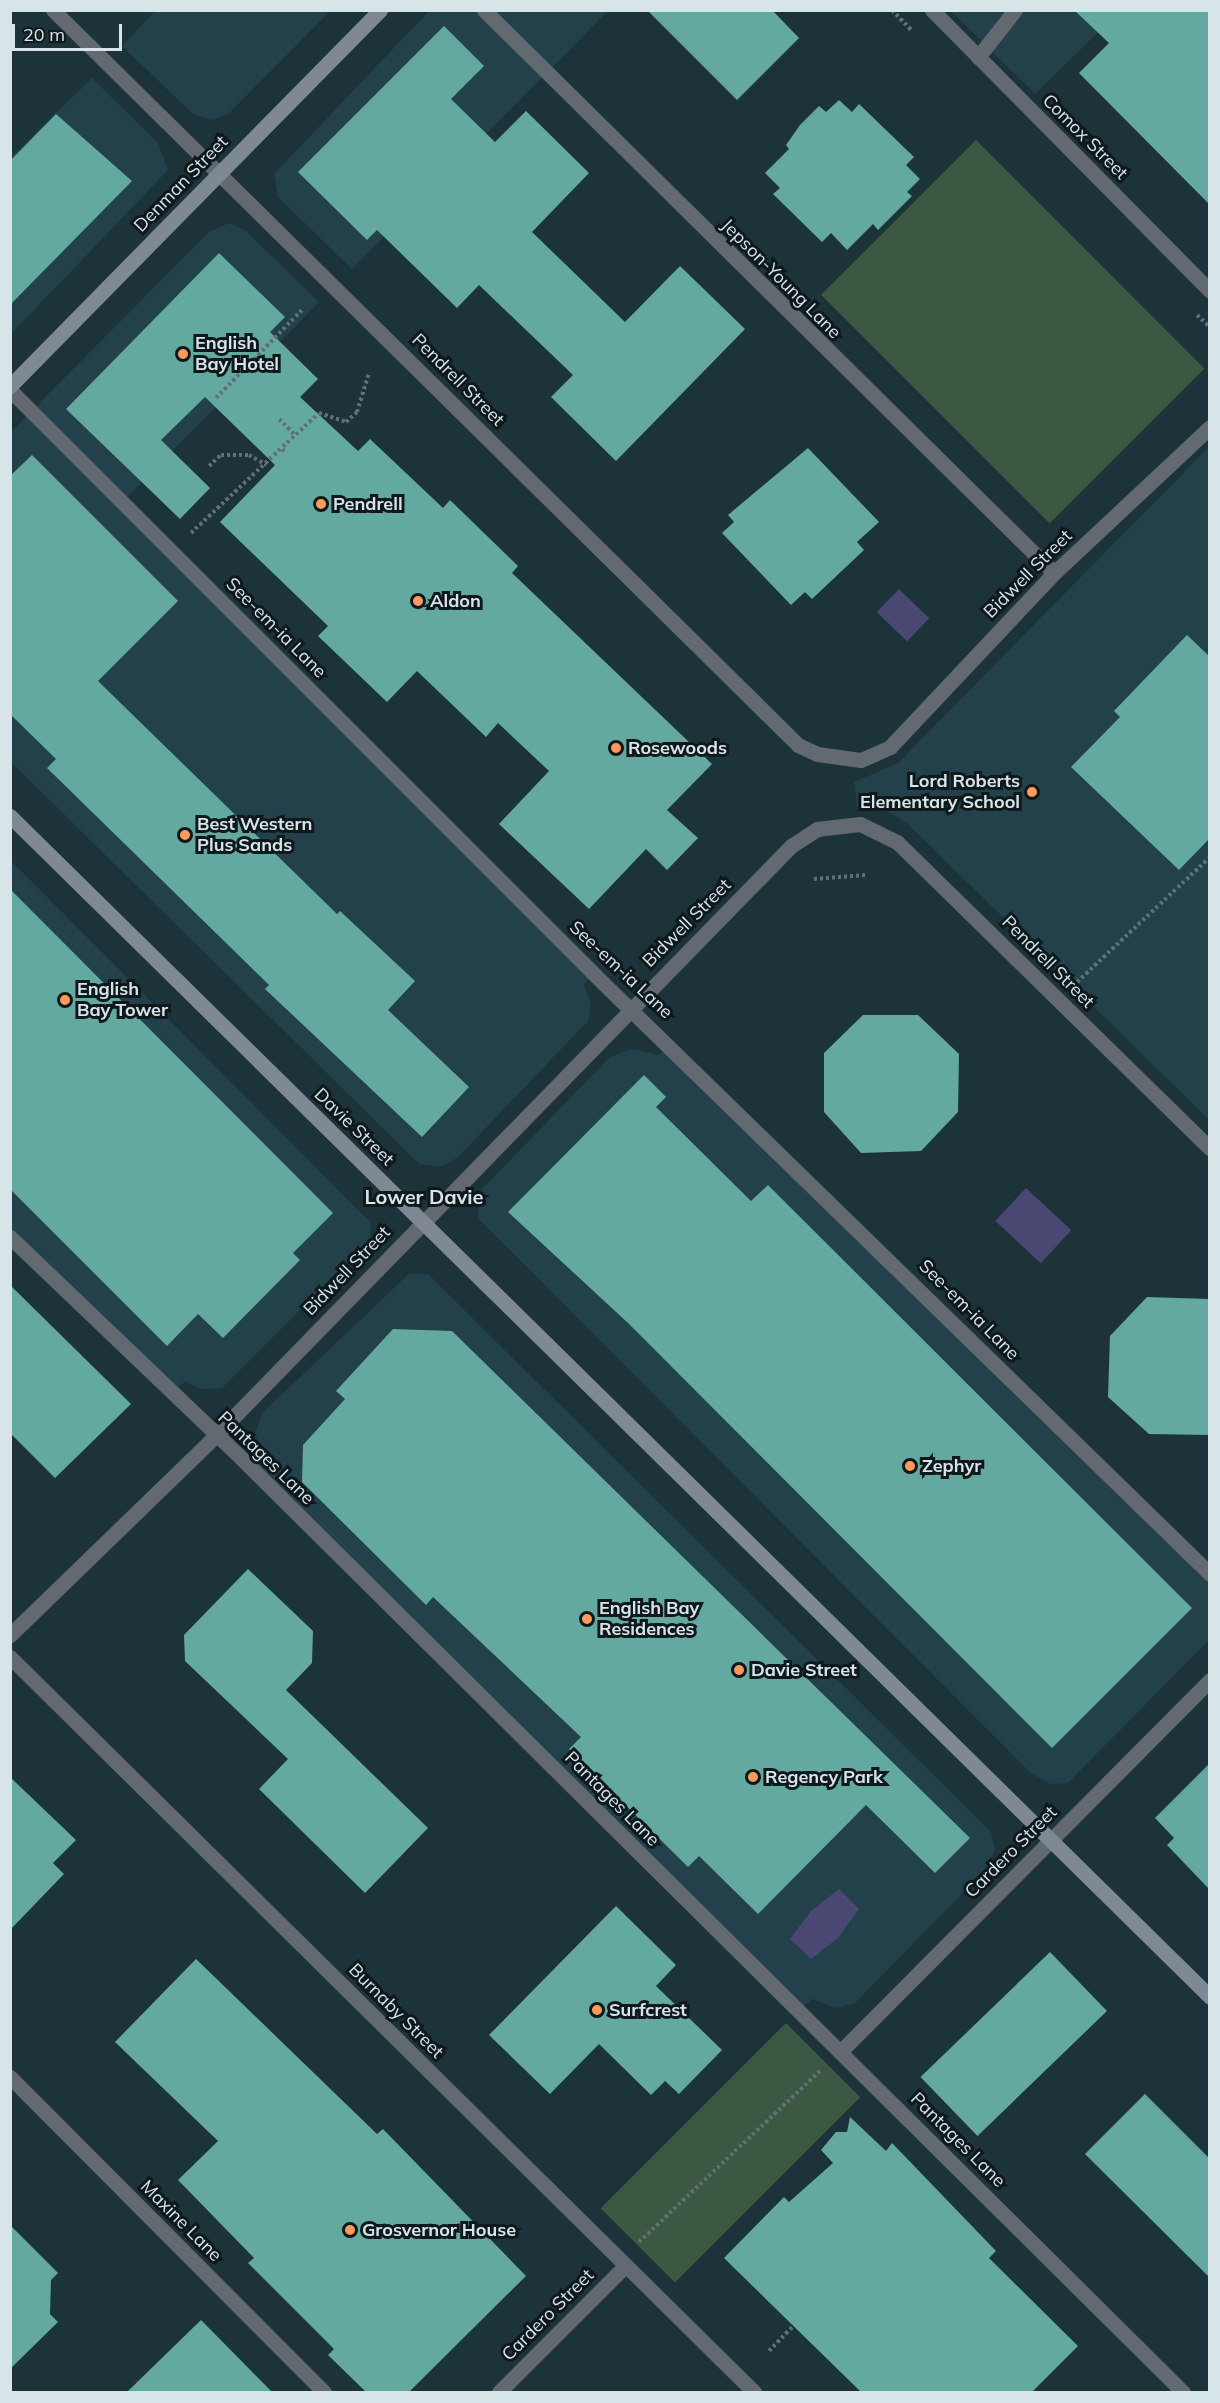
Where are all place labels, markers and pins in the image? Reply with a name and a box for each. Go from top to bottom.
place label: English Bay Hotel [195,333,279,376]
marker: English Bay Hotel [176,347,190,361]
place label: Pendrell [333,493,403,515]
marker: Pendrell [314,497,328,511]
place label: Aldon [430,590,481,612]
marker: Aldon [411,594,425,608]
place label: Rosewoods [628,737,727,759]
marker: Rosewoods [609,741,623,755]
place label: Lord Roberts Elementary School [860,771,1020,814]
marker: Lord Roberts Elementary School [1025,785,1039,799]
place label: Best Western Plus Sands [197,814,312,856]
marker: Best Western Plus Sands [178,828,192,842]
place label: English Bay Tower [77,979,168,1022]
marker: English Bay Tower [58,993,72,1007]
place label: Zephyr [922,1455,981,1477]
marker: Zephyr [903,1459,917,1473]
place label: English Bay Residences [599,1598,699,1640]
marker: English Bay Residences [580,1612,594,1626]
place label: Davie Street [751,1659,857,1681]
marker: Davie Street [732,1663,746,1677]
place label: Regency Park [765,1766,883,1788]
marker: Regency Park [746,1770,760,1784]
place label: Surfcrest [609,1999,687,2021]
marker: Surfcrest [590,2003,604,2017]
place label: Grosvernor House [362,2219,516,2241]
marker: Grosvernor House [343,2223,357,2237]

